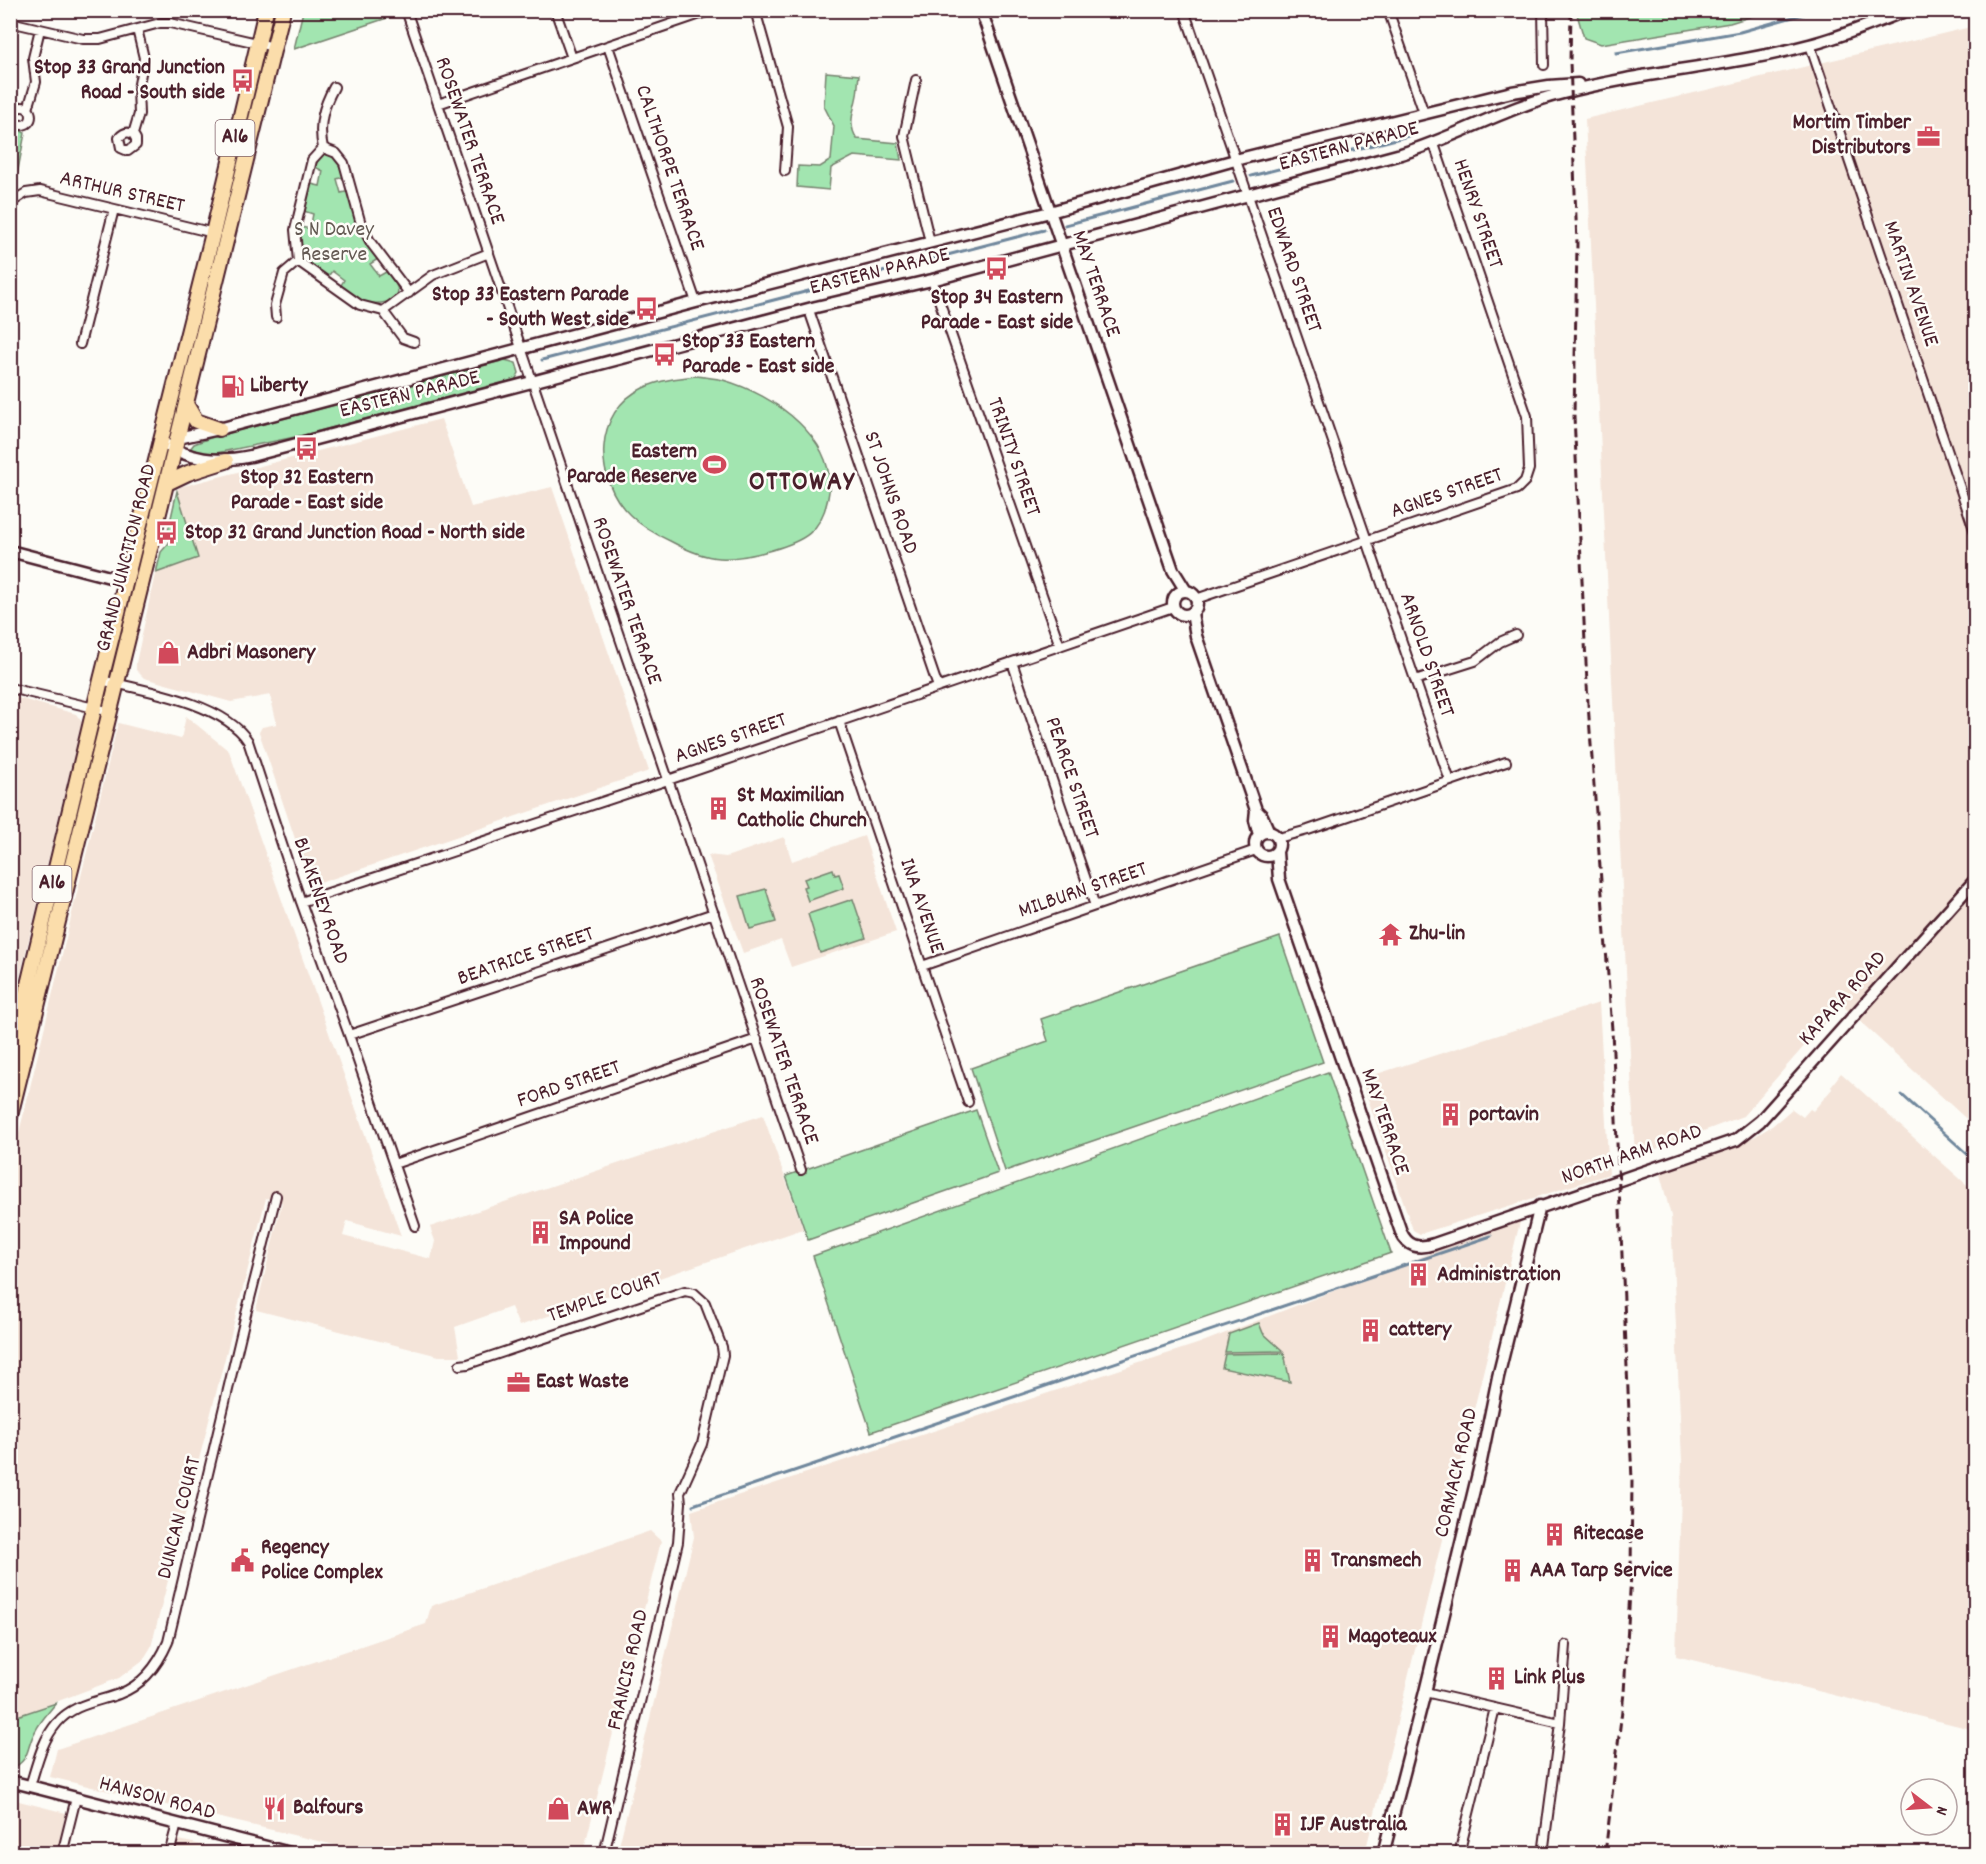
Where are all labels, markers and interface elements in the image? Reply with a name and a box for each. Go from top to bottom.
place label: Stop 33 Grand Junction Road - South side [34,53,225,109]
street label: ROSEWATER TERRACE [426,53,512,229]
bus stop icon: Stop 33 Grand Junction Road - South side [230,68,256,94]
street label: CALTHORPE TERRACE [626,81,712,255]
place label: Mortim Timber Distributors [1793,108,1912,164]
street label: EASTERN PARADE [1276,113,1422,181]
road number: A16 [216,120,254,156]
office icon: Mortim Timber Distributors [1916,123,1942,149]
street label: HENRY STREET [1444,155,1510,273]
street label: ARTHUR STREET [57,164,188,222]
street label: EDWARD STREET [1257,203,1329,337]
park label: S N Davey Reserve [294,215,375,271]
street label: MARTIN AVENUE [1874,217,1946,351]
street label: MAY TERRACE [1062,226,1128,342]
street label: EASTERN PARADE [807,240,953,304]
bus stop icon: Stop 34 Eastern Parade - East side [984,256,1010,282]
place label: Stop 33 Eastern Parade - South West side [432,280,629,336]
place label: Stop 34 Eastern Parade - East side [921,283,1074,339]
bus stop icon: Stop 33 Eastern Parade - South West side [634,295,660,321]
place label: Stop 33 Eastern Parade - East side [682,327,835,383]
bus stop icon: Stop 33 Eastern Parade - East side [651,342,677,368]
street label: EASTERN PARADE [337,363,483,427]
place label: Liberty [250,371,309,402]
fuel station icon: Liberty [219,373,245,399]
street label: TRINITY STREET [978,393,1048,521]
street label: ST JOHNS ROAD [855,428,925,558]
bus stop icon: Stop 32 Eastern Parade - East side [294,436,320,462]
place label: Eastern Parade Reserve [567,437,697,493]
sports icon: Eastern Parade Reserve [702,452,728,478]
street label: AGNES STREET [1387,460,1507,528]
street label: GRAND JUNCTION ROAD [89,461,165,655]
place label: Stop 32 Eastern Parade - East side [231,463,384,519]
district label: OTTOWAY [749,464,856,504]
street label: ROSEWATER TERRACE [583,513,669,689]
place label: Stop 32 Grand Junction Road - North side [185,518,525,549]
bus stop icon: Stop 32 Grand Junction Road - North side [154,520,180,546]
street label: ARNOLD STREET [1390,589,1462,722]
place label: Adbri Masonery [187,638,316,669]
shop icon: Adbri Masonery [156,640,182,666]
street label: AGNES STREET [671,705,791,773]
street label: PEARCE STREET [1036,713,1106,843]
place label: St Maximilian Catholic Church [737,781,867,837]
building icon: St Maximilian Catholic Church [706,796,732,822]
street label: BLAKENEY ROAD [284,833,356,969]
street label: INA AVENUE [890,854,952,958]
street label: MILBURN STREET [1014,854,1152,928]
road number: A16 [32,866,72,902]
street label: BEATRICE STREET [454,919,599,995]
place label: Zhu-lin [1409,919,1465,950]
temple icon: Zhu-lin [1378,921,1404,947]
street label: KAPARA ROAD [1792,945,1894,1053]
street label: ROSEWATER TERRACE [740,973,826,1149]
street label: FORD STREET [513,1053,625,1117]
street label: MAY TERRACE [1351,1064,1417,1180]
place label: portavin [1469,1100,1539,1131]
building icon: portavin [1438,1102,1464,1128]
street label: NORTH ARM ROAD [1558,1116,1706,1194]
place label: SA Police Impound [559,1204,634,1260]
building icon: SA Police Impound [528,1219,554,1245]
place label: Administration [1437,1260,1561,1291]
building icon: Administration [1406,1262,1432,1288]
street label: TEMPLE COURT [544,1264,667,1332]
place label: cattery [1389,1315,1452,1346]
building icon: cattery [1358,1317,1384,1343]
place label: East Waste [536,1367,629,1398]
office icon: East Waste [505,1369,531,1395]
street label: CORMACK ROAD [1427,1405,1487,1541]
street label: DUNCAN COURT [150,1453,210,1583]
place label: Ritecase [1573,1519,1644,1550]
building icon: Ritecase [1542,1521,1568,1547]
place label: Regency Police Complex [261,1533,383,1589]
place label: Transmech [1331,1546,1421,1577]
public building icon: Regency Police Complex [230,1548,256,1574]
building icon: Transmech [1300,1548,1326,1574]
place label: AAA Tarp Service [1530,1556,1673,1587]
building icon: AAA Tarp Service [1499,1558,1525,1584]
street label: FRANCIS ROAD [600,1607,658,1733]
place label: Magoteaux [1348,1622,1437,1653]
building icon: Magoteaux [1317,1624,1343,1650]
place label: Link Plus [1514,1663,1585,1694]
building icon: Link Plus [1483,1665,1509,1691]
street label: HANSON ROAD [95,1769,219,1829]
north arrow [1899,1777,1959,1837]
place label: Balfours [293,1793,363,1824]
place label: AWR [577,1794,613,1825]
restaurant icon: Balfours [262,1795,288,1821]
shop icon: AWR [546,1796,572,1822]
text: N [1929,1804,1953,1818]
place label: IJF Australia [1300,1810,1407,1841]
building icon: IJF Australia [1269,1812,1295,1838]

